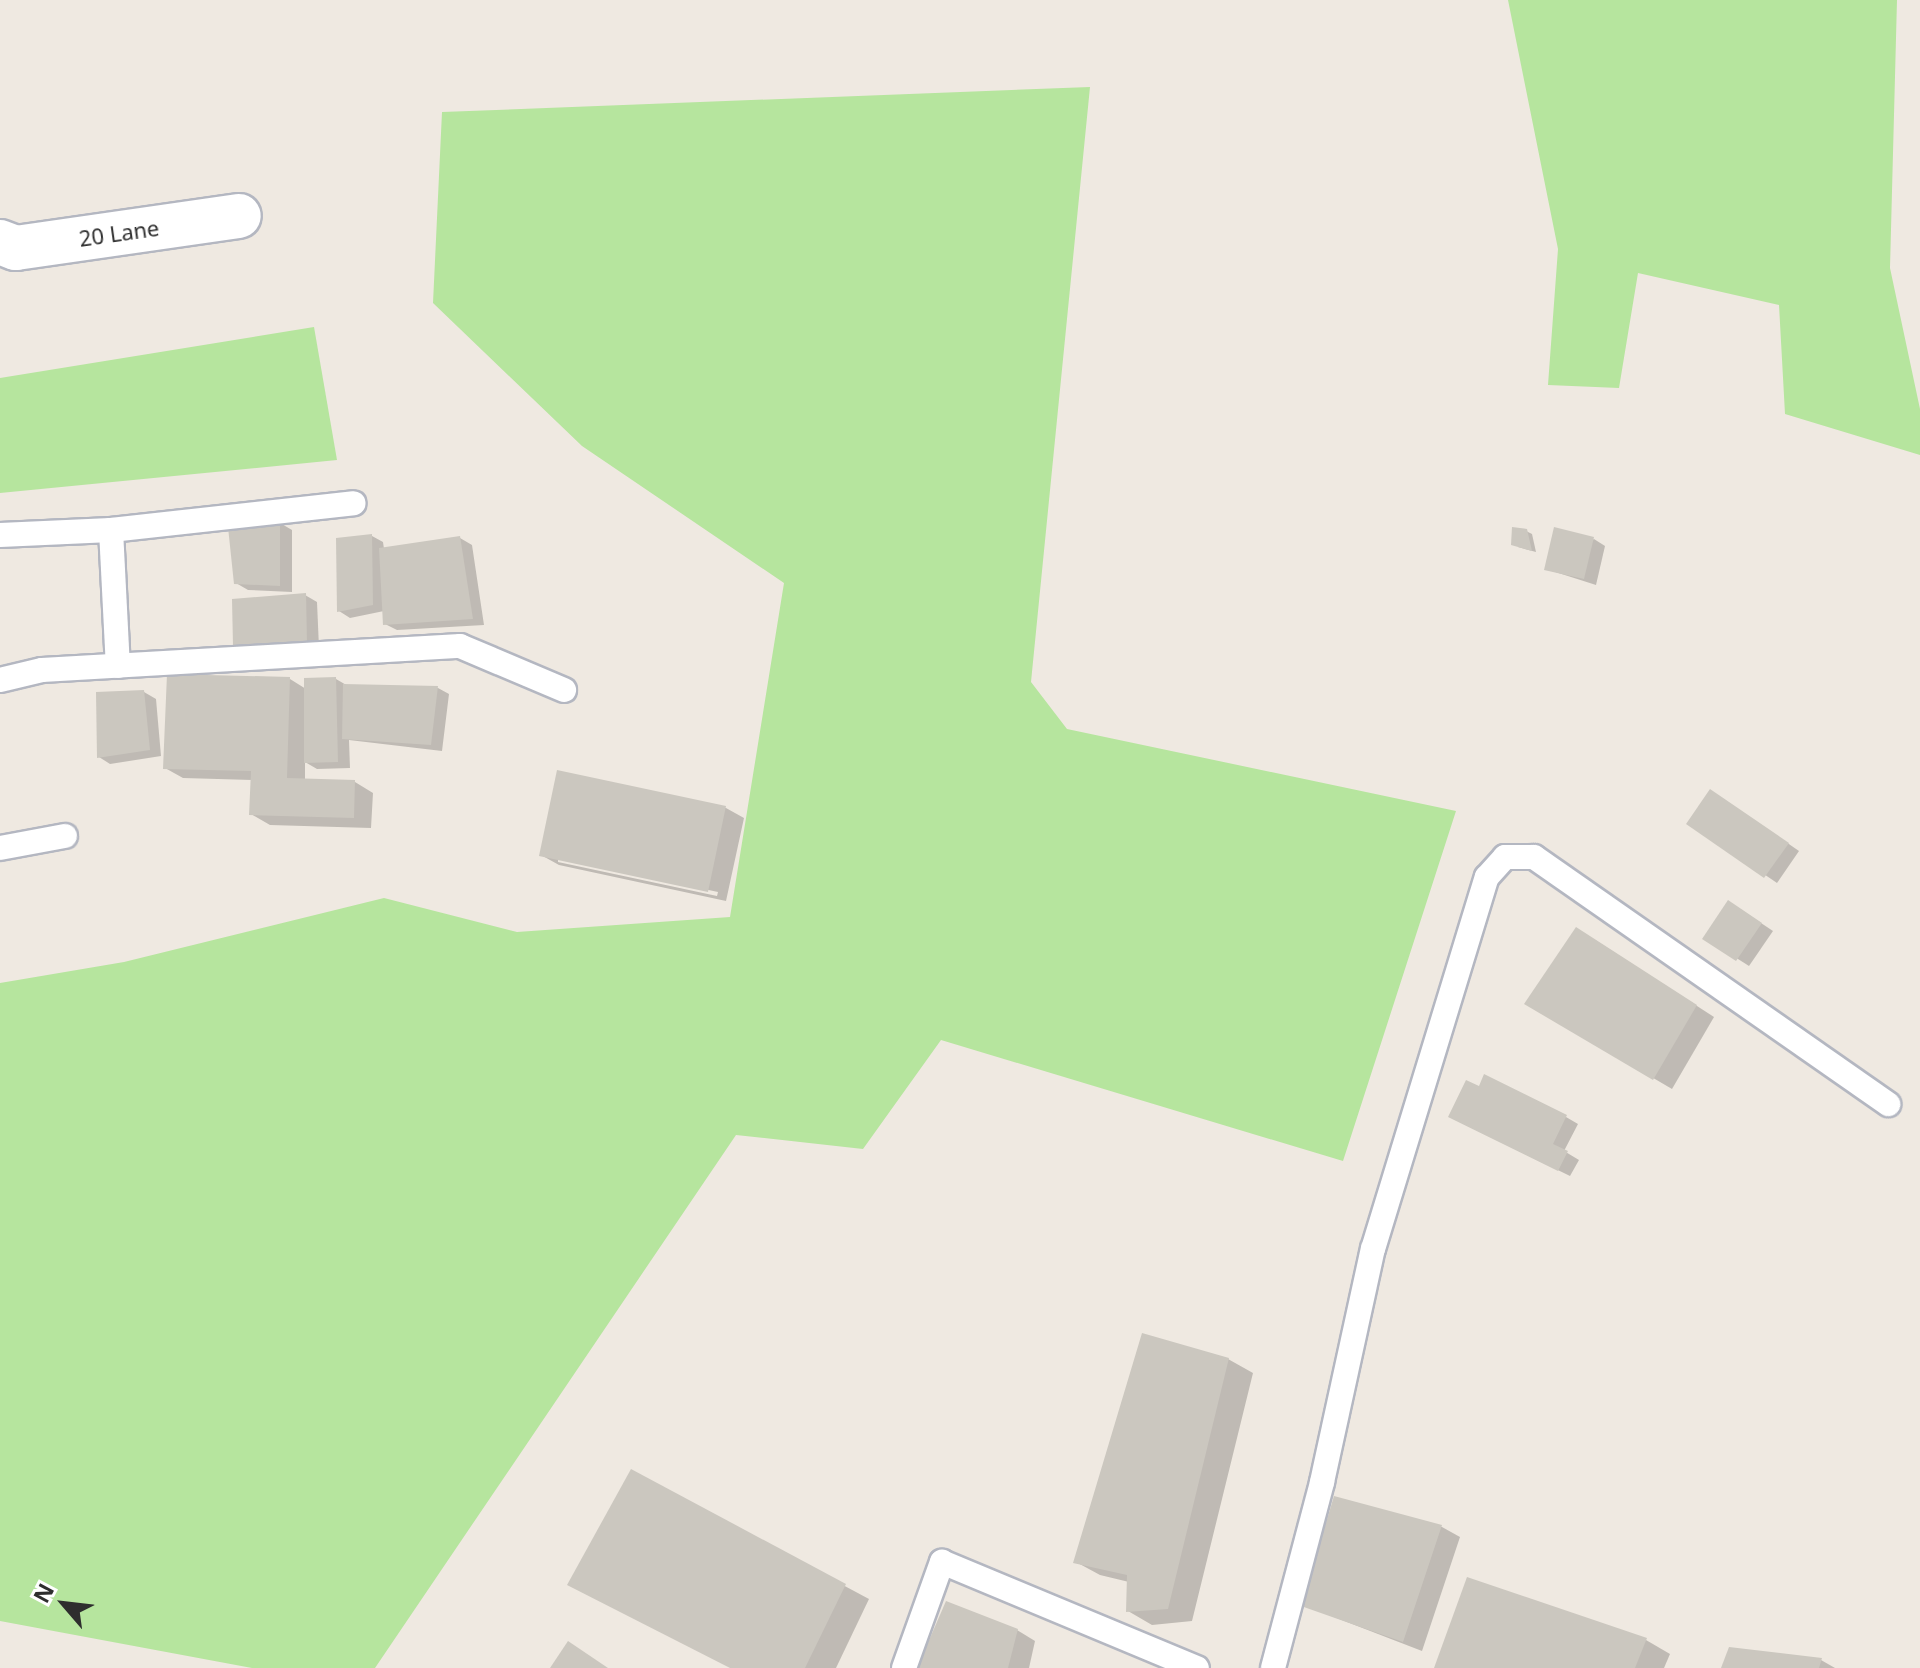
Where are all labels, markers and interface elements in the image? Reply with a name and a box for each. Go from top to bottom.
street label: 20 Lane [77,214,161,252]
north arrow [24,1564,104,1644]
text: N [25,1578,60,1608]

